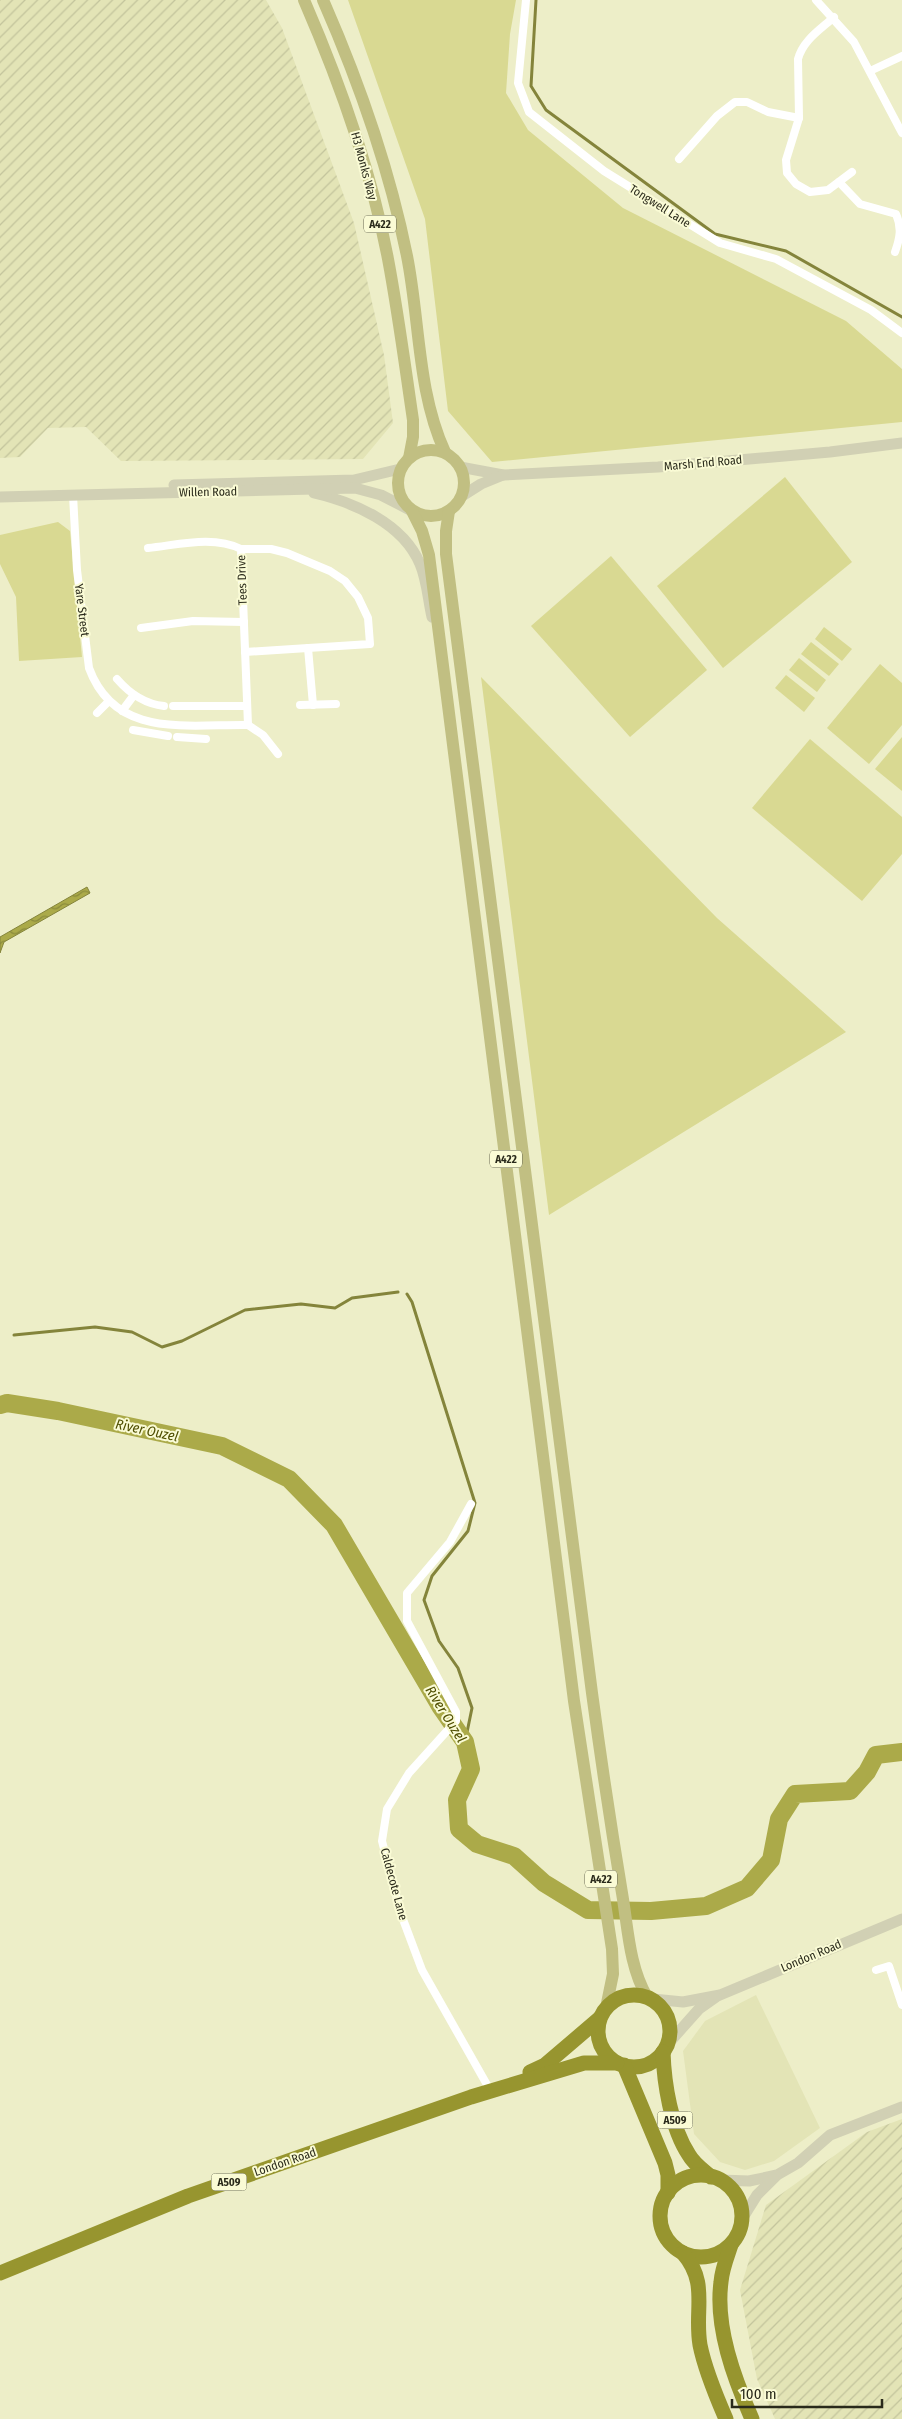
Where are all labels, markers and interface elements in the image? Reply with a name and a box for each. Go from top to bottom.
street label: H3 Monks Way [348,130,380,202]
street label: Tongwell Lane [627,182,693,230]
road number: A422 [364,215,396,232]
street label: Marsh End Road [663,453,743,473]
street label: Willen Road [179,484,237,500]
street label: Tees Drive [234,555,250,605]
street label: Yare Street [72,583,92,637]
road number: A422 [490,1150,522,1168]
water label: River Ouzel [114,1416,180,1445]
water label: River Ouzel [422,1683,470,1746]
street label: Caldecote Lane [378,1846,410,1922]
road number: A422 [585,1870,617,1888]
street label: London Road [779,1937,843,1975]
road number: A509 [658,2112,692,2128]
street label: London Road [252,2145,318,2179]
road number: A509 [212,2174,246,2190]
scale bar [732,2376,882,2408]
text: 100 m [740,2385,777,2403]

